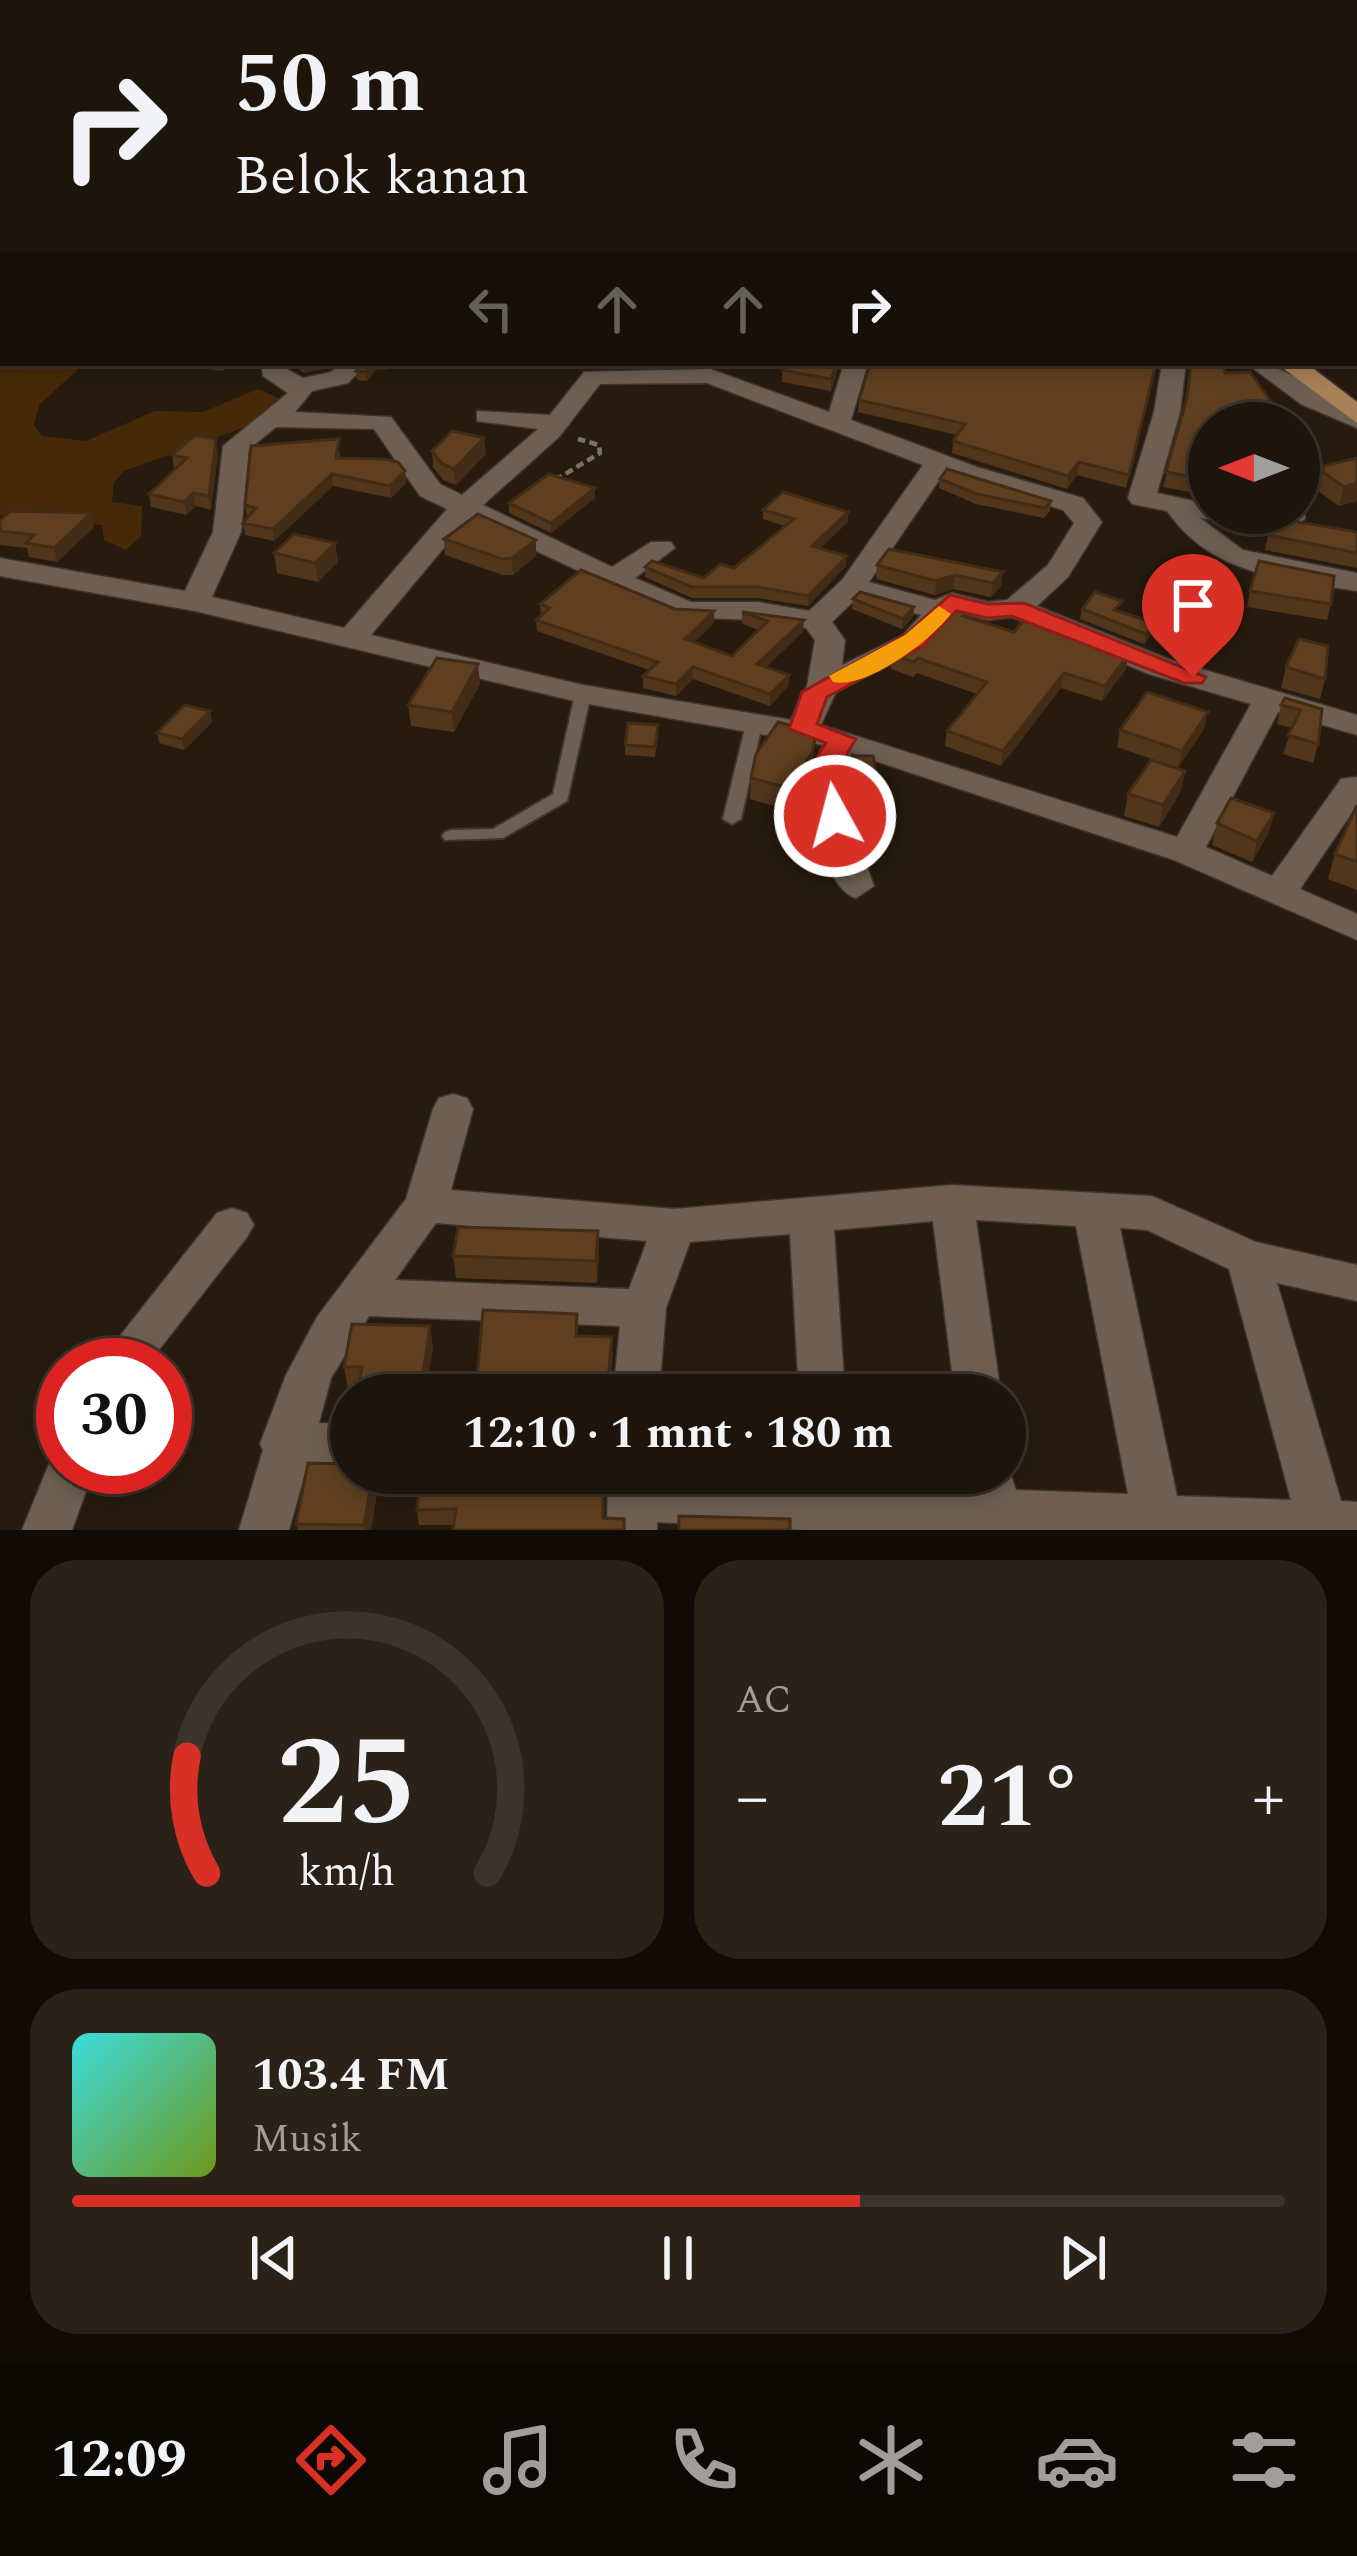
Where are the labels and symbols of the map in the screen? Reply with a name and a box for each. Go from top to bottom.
north arrow [1188,402,1320,534]
pin [1142,554,1244,677]
position arrow [772,753,898,879]
speed limit sign: 30 [36,1338,192,1494]

